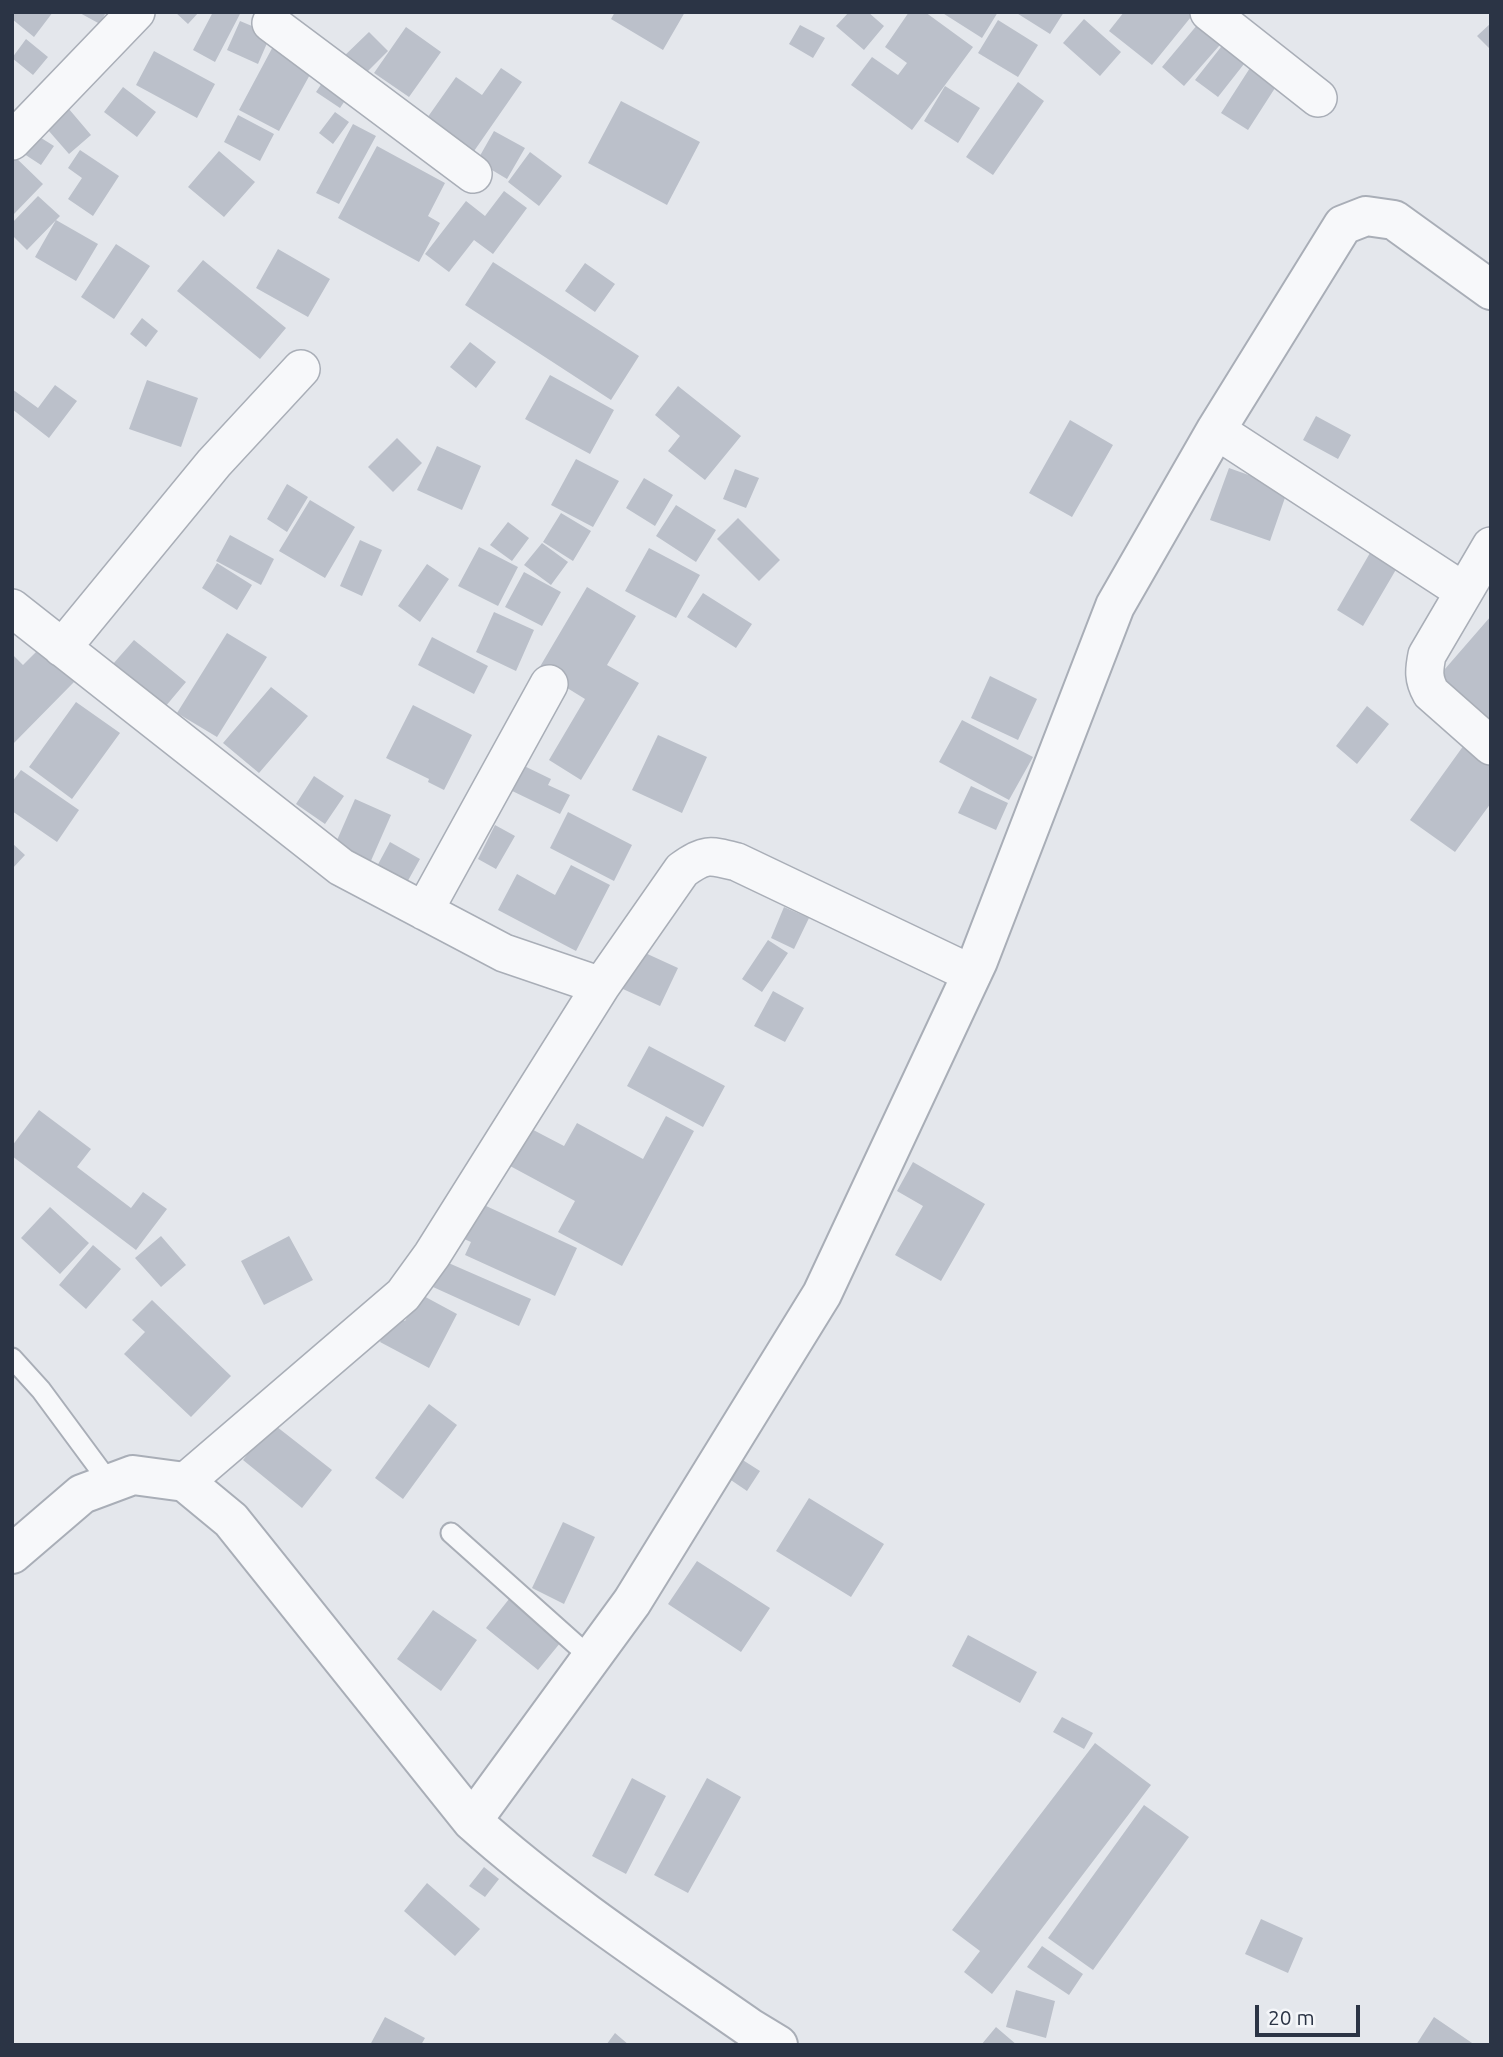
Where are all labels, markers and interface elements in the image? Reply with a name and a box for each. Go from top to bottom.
scale bar [1258,1990,1363,2034]
text: 20 m [1268,2005,1315,2029]

